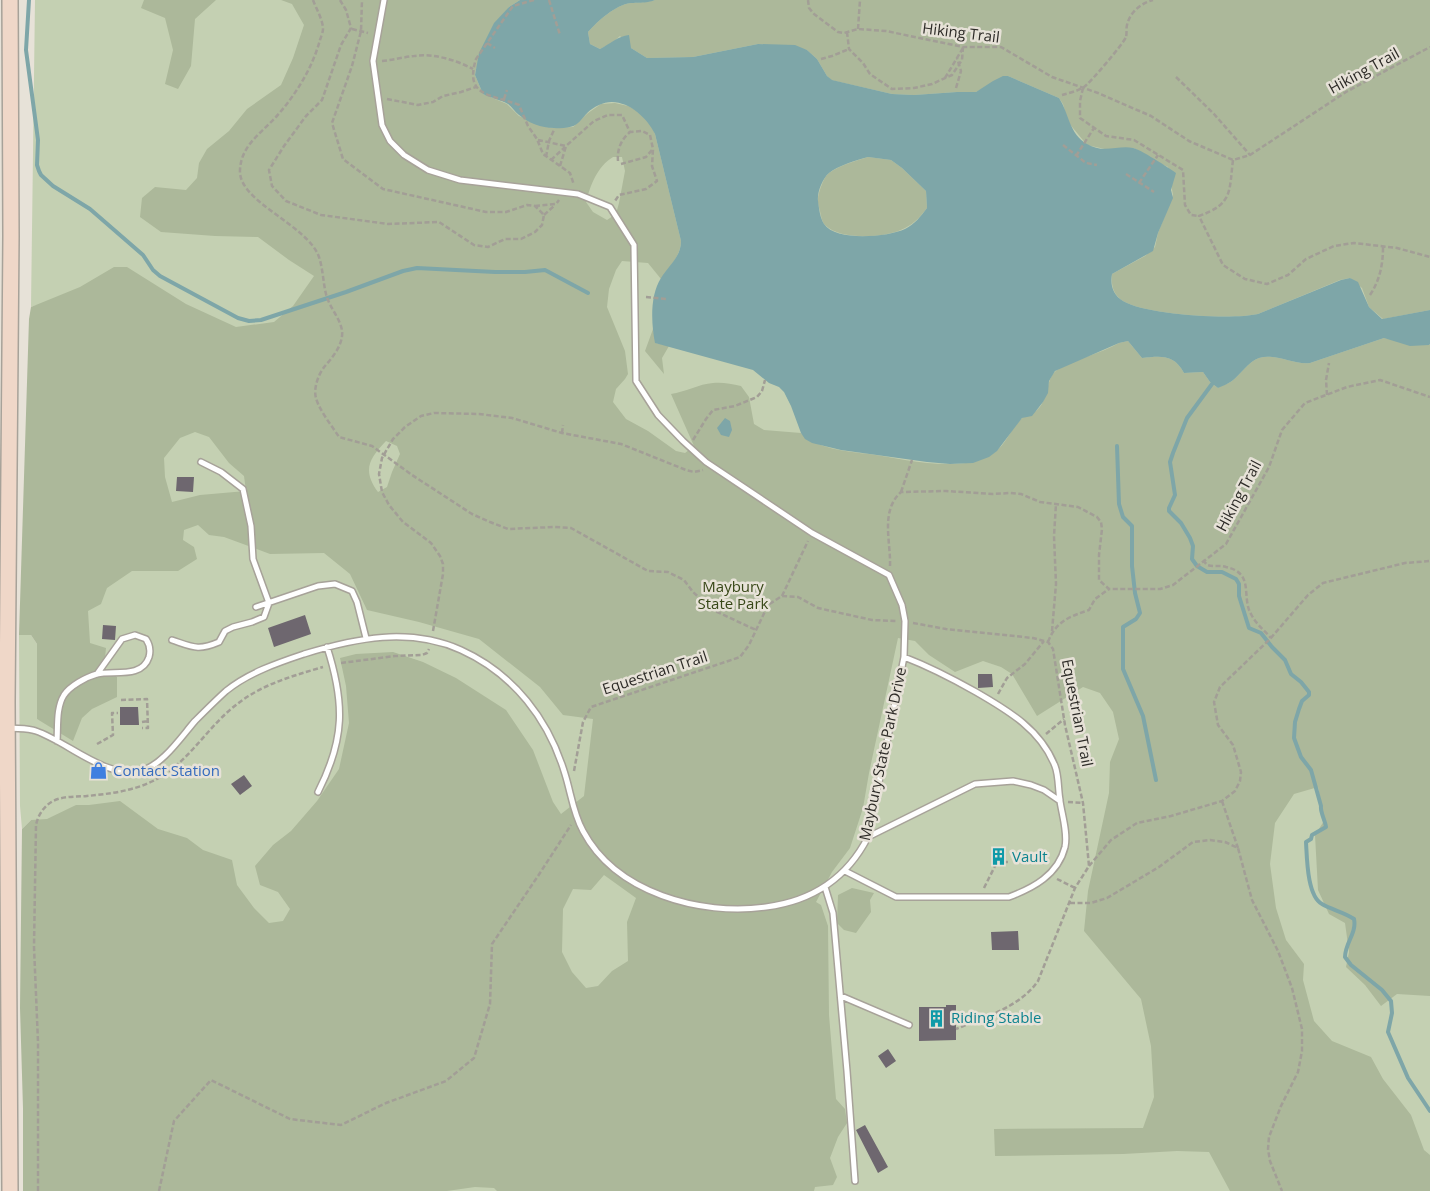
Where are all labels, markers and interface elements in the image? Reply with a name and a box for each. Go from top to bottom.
street label: Hiking Trail [921,17,1001,47]
street label: Hiking Trail [1325,42,1403,98]
street label: Hiking Trail [1211,456,1265,535]
park label: Maybury State Park [698,576,769,613]
street label: Equestrian Trail [600,646,710,698]
street label: Equestrian Trail [1058,657,1098,768]
street label: Maybury State Park Drive [854,665,910,842]
place label: Contact Station [113,760,220,780]
shop icon: Contact Station [89,761,109,781]
place label: Vault [1012,846,1048,866]
building icon: Vault [988,847,1008,867]
place label: Riding Stable [951,1007,1042,1027]
building icon: Riding Stable [927,1008,947,1028]

